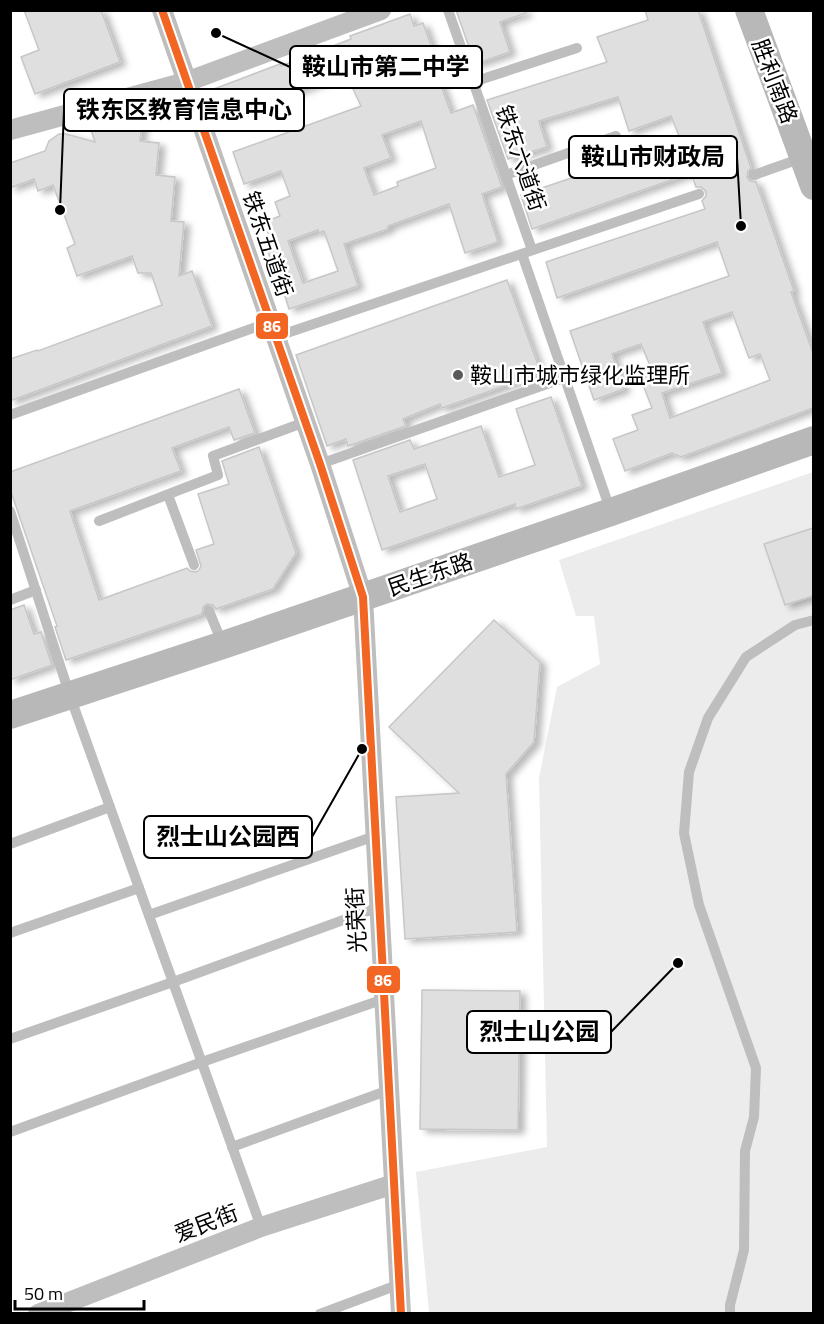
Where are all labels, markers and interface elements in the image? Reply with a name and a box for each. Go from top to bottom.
street label: 胜利南路 [743,34,807,128]
callout: 鞍山市第二中学 [290,46,482,88]
text: 鞍山市第二中学 [302,48,470,84]
callout: 铁东区教育信息中心 [64,89,304,131]
text: 铁东区教育信息中心 [76,91,292,127]
street label: 铁东六道街 [487,100,555,216]
callout: 鞍山市财政局 [569,136,737,178]
text: 鞍山市财政局 [581,138,725,174]
street label: 铁东五道街 [234,186,302,302]
line badge: 86 [255,312,289,340]
text: 86 [263,314,281,338]
place label: 鞍山市城市绿化监理所 [470,358,690,392]
marker: 鞍山市城市绿化监理所 [451,368,465,382]
street label: 民生东路 [383,544,477,604]
callout: 烈士山公园西 [144,816,312,858]
text: 烈士山公园西 [156,818,300,854]
street label: 光荣街 [337,886,375,954]
line badge: 86 [366,965,401,994]
text: 86 [374,968,392,992]
callout: 烈士山公园 [467,1011,611,1053]
text: 烈士山公园 [479,1013,599,1049]
street label: 爱民街 [169,1195,243,1251]
scale bar [15,1273,144,1311]
text: 50 m [24,1280,63,1307]

